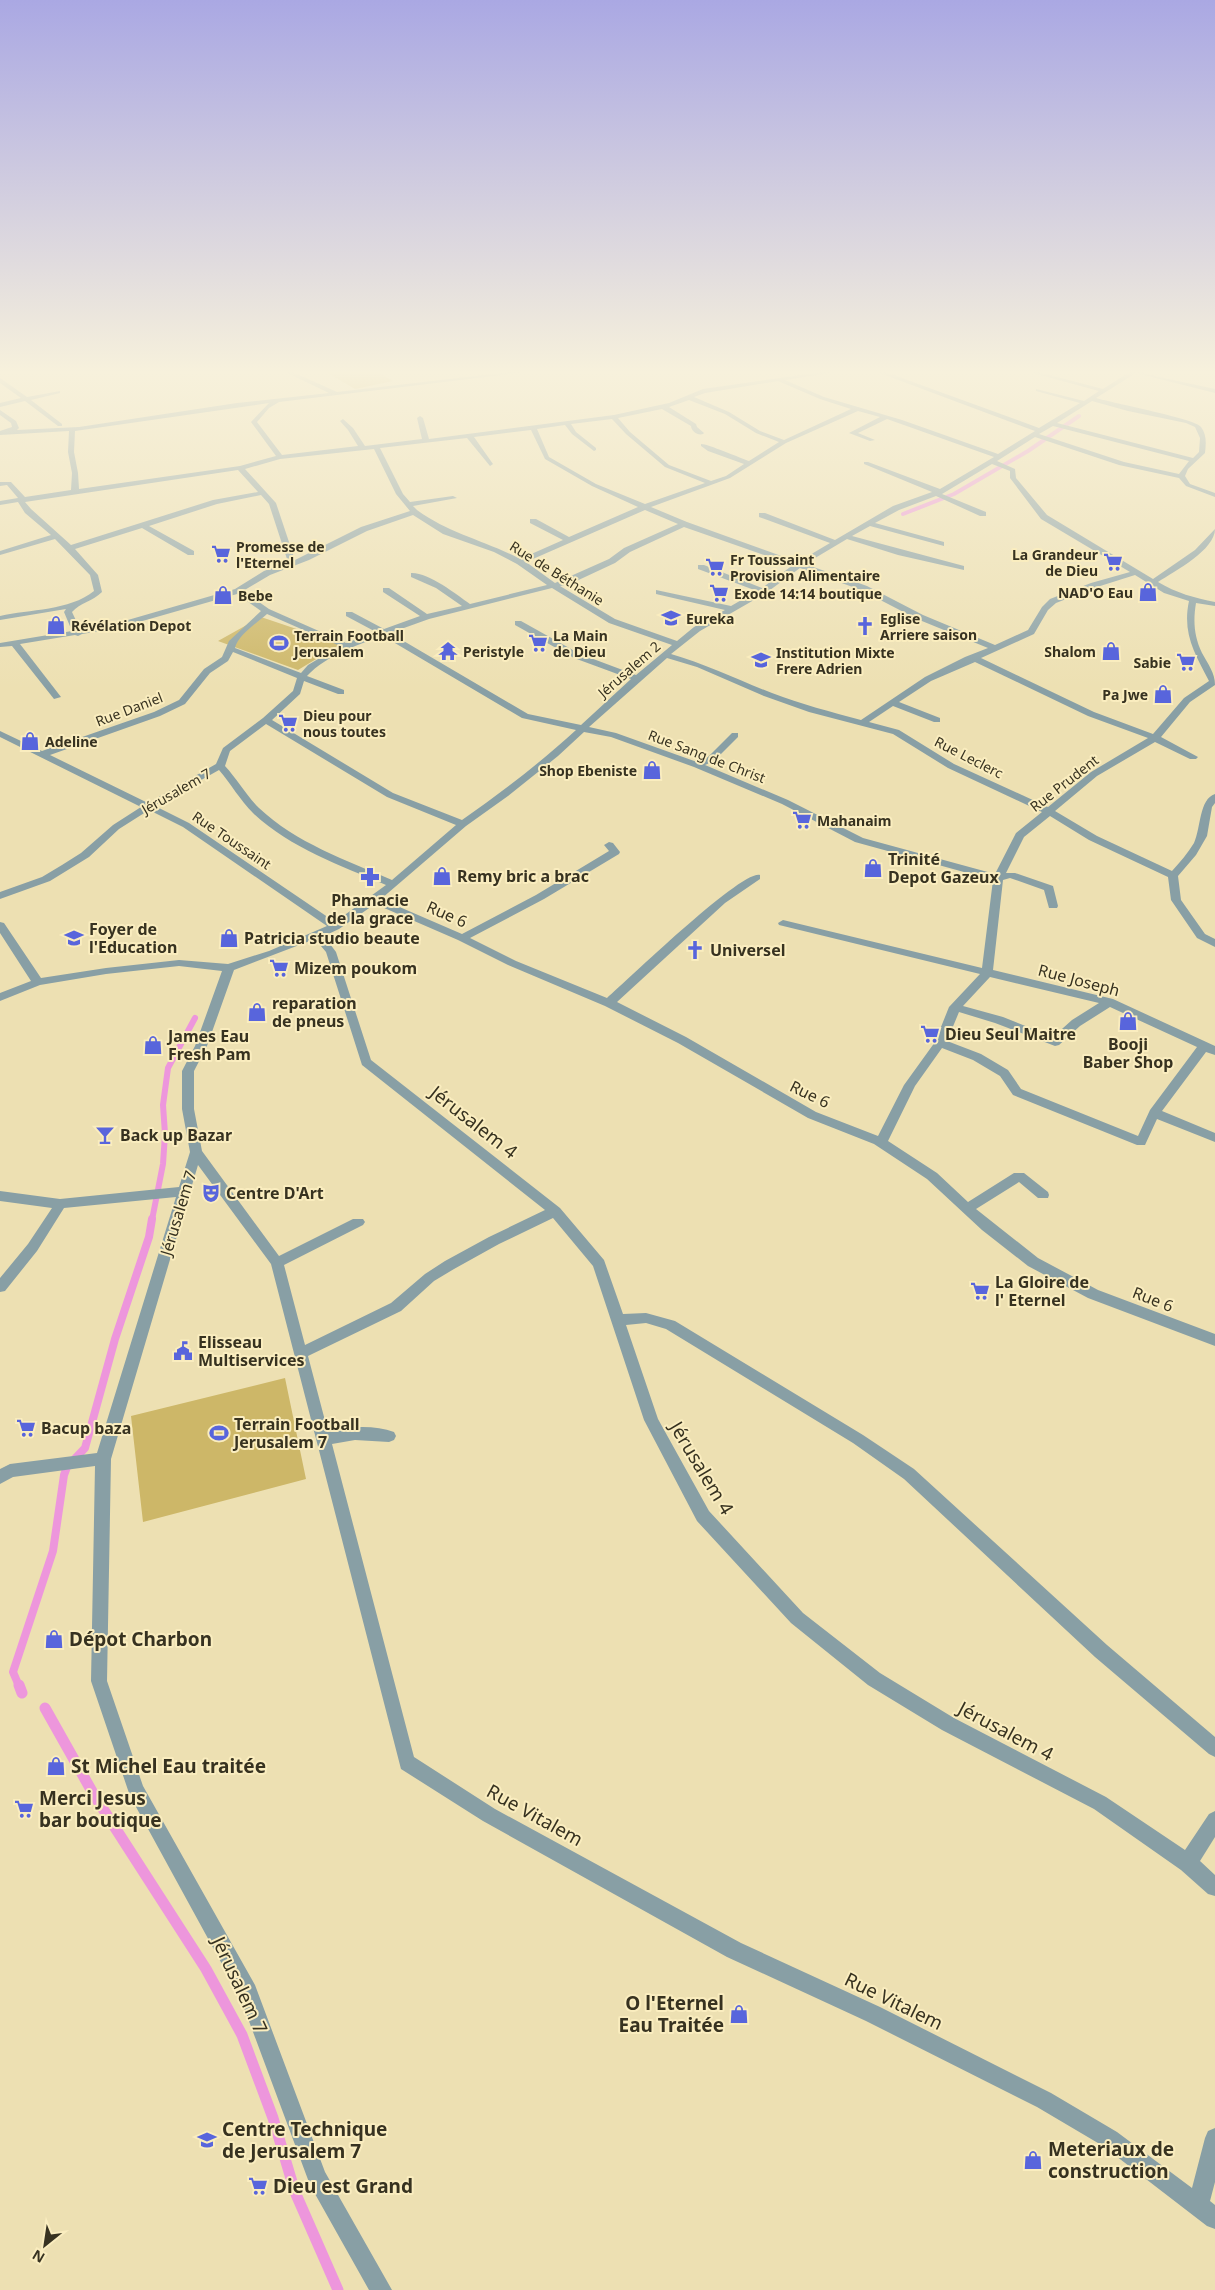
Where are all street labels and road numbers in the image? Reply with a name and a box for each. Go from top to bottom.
street label: Rue de Béthanie [506,536,608,610]
street label: Jérusalem 2 [592,637,664,703]
street label: Rue Daniel [93,687,165,731]
street label: Rue Sang de Christ [646,725,768,787]
street label: Rue Leclerc [931,732,1007,783]
street label: Rue Prudent [1026,750,1102,816]
street label: Jérusalem 7 [136,764,214,819]
street label: Rue Toussaint [189,807,275,873]
street label: Rue 6 [423,895,471,933]
street label: Rue Joseph [1036,959,1122,1001]
street label: Rue 6 [786,1075,834,1113]
street label: Jérusalem 4 [423,1078,523,1164]
street label: Jérusalem 7 [154,1168,201,1260]
street label: Rue 6 [1129,1281,1177,1317]
street label: Jérusalem 4 [663,1415,740,1520]
street label: Jérusalem 4 [952,1694,1058,1767]
street label: Rue Vitalem [482,1778,588,1852]
street label: Jérusalem 7 [205,1930,274,2038]
street label: Rue Vitalem [840,1966,948,2036]

